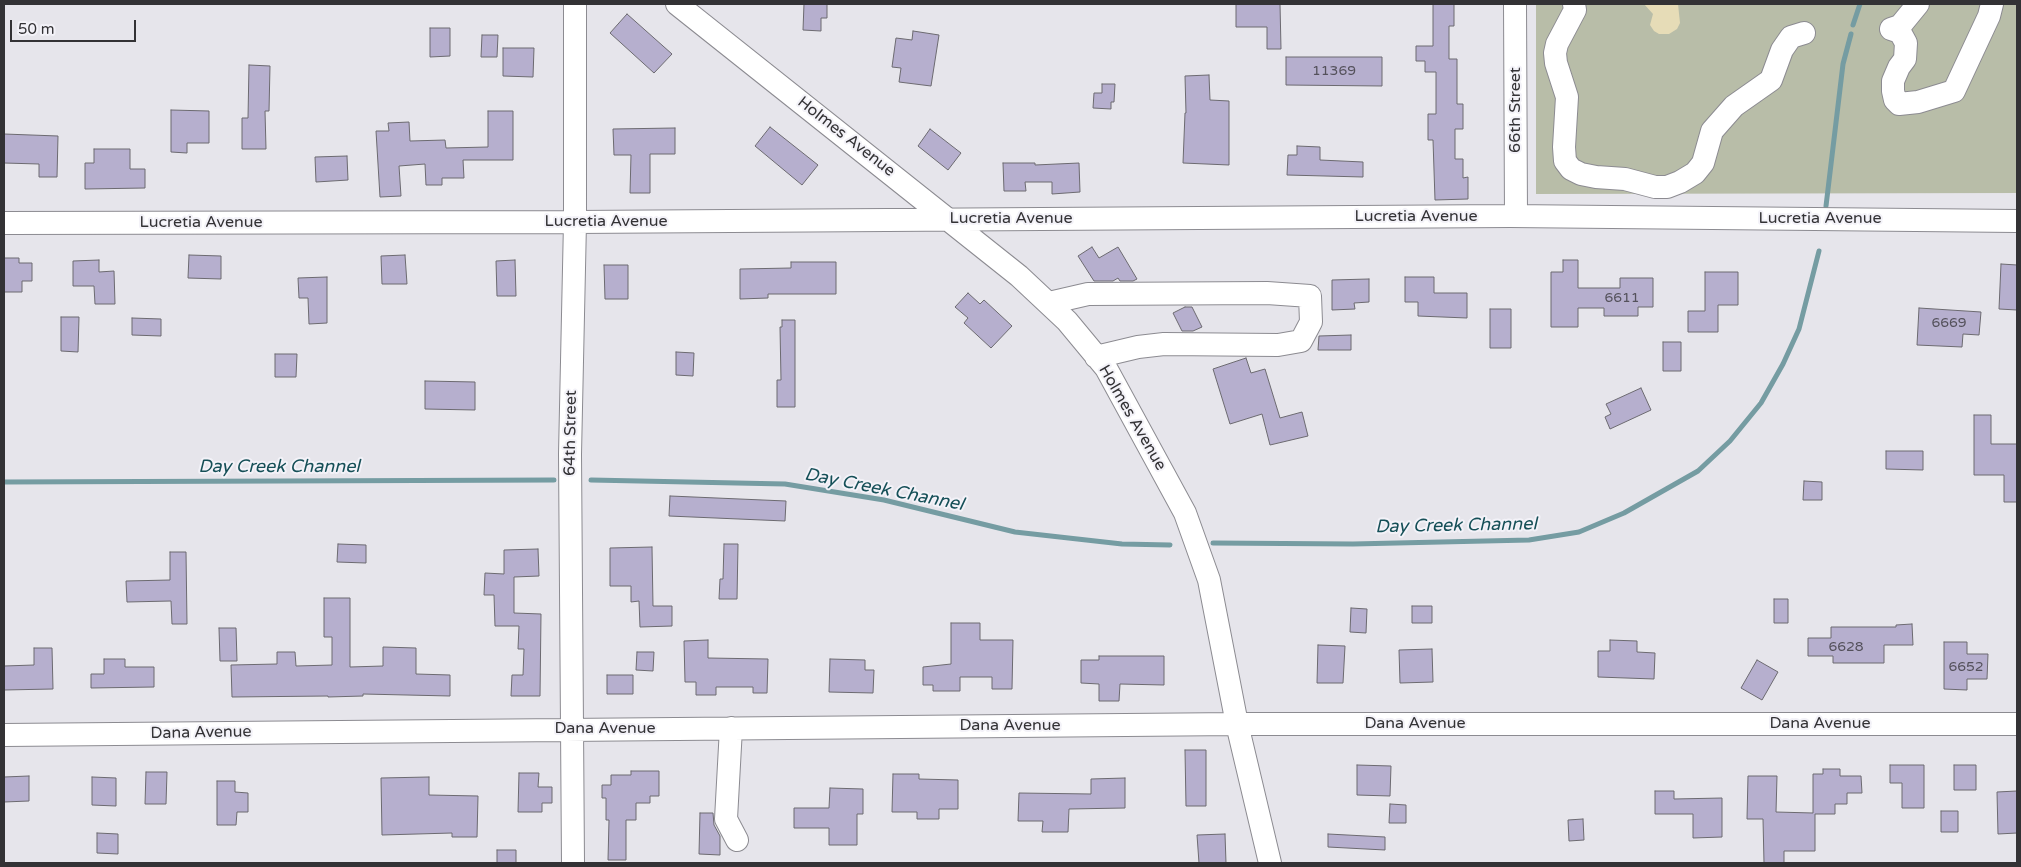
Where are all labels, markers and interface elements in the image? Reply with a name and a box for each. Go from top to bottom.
scale bar [12,10,139,42]
text: 50 m [18,20,55,38]
house number: 11369 [1312,63,1356,79]
street label: 66th Street [1506,67,1526,153]
street label: Holmes Avenue [793,93,899,181]
street label: Lucretia Avenue [1355,207,1477,227]
street label: Lucretia Avenue [950,209,1072,229]
street label: Lucretia Avenue [1759,209,1881,229]
street label: Lucretia Avenue [545,212,667,232]
street label: Lucretia Avenue [140,213,262,233]
house number: 6611 [1604,290,1640,306]
house number: 6669 [1931,315,1967,331]
street label: Holmes Avenue [1094,362,1170,474]
street label: 64th Street [561,390,581,476]
water label: Day Creek Channel [198,456,360,478]
water label: Day Creek Channel [803,464,965,516]
water label: Day Creek Channel [1375,514,1537,538]
house number: 6628 [1828,639,1864,655]
house number: 6652 [1948,659,1984,675]
street label: Dana Avenue [1364,714,1466,734]
street label: Dana Avenue [1769,714,1871,734]
street label: Dana Avenue [959,716,1061,736]
street label: Dana Avenue [554,719,656,739]
street label: Dana Avenue [150,723,252,743]

